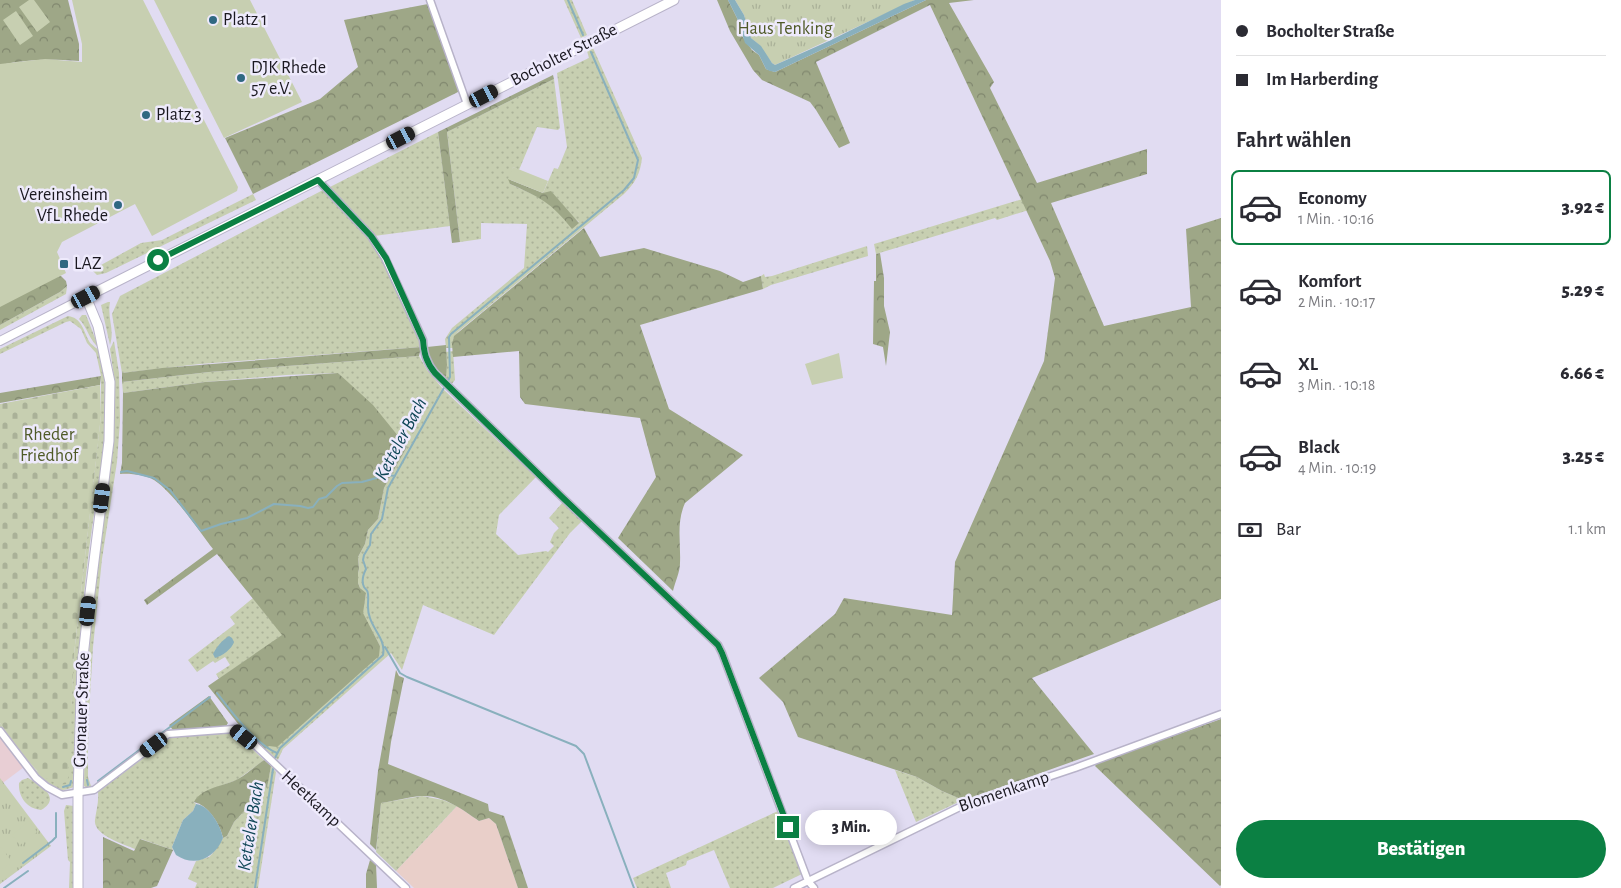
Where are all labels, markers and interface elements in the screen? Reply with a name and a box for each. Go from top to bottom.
place label: Platz 1 [223,11,267,29]
marker: Platz 1 [207,14,219,26]
street label: Bocholter Straße [508,20,620,90]
park label: Haus Tenking [738,20,833,38]
text: Bocholter Straße [1266,22,1395,41]
place label: DJK Rhede 57 e.V. [251,59,326,98]
text: Im Harberding [1266,70,1378,89]
marker: DJK Rhede 57 e.V. [235,72,247,84]
car [467,83,500,109]
place label: Platz 3 [156,106,202,124]
marker: Platz 3 [140,109,152,121]
car [384,125,417,151]
text: Fahrt wählen [1236,129,1351,151]
icon: car [1238,185,1283,230]
place label: Vereinsheim VfL Rhede [20,186,108,225]
text: Economy [1298,189,1367,208]
text: 3.92 € [1561,198,1604,217]
marker: Vereinsheim VfL Rhede [112,199,124,211]
text: 1 Min. · 10:16 [1298,211,1374,227]
route start [147,249,169,271]
place label: LAZ [74,255,101,273]
marker: LAZ [58,258,70,270]
icon: car [1238,268,1283,313]
text: Komfort [1298,272,1362,291]
text: 5.29 € [1561,281,1604,300]
car [69,283,102,311]
text: 2 Min. · 10:17 [1298,294,1375,310]
icon: car [1238,351,1283,396]
text: XL [1298,355,1318,374]
text: 6.66 € [1560,364,1604,383]
text: 3 Min. · 10:18 [1298,377,1375,393]
water label: Ketteler Bach [371,395,431,483]
park label: Rheder Friedhof [20,426,80,465]
icon: car [1238,434,1283,479]
text: Black [1298,438,1340,457]
text: 3.25 € [1562,447,1604,466]
text: 4 Min. · 10:19 [1298,460,1376,476]
car [92,482,111,514]
icon: cash [1236,516,1264,544]
text: Bar [1276,520,1301,539]
text: 1.1 km [1569,521,1606,537]
car [78,595,97,627]
street label: Gronauer Straße [71,652,93,768]
car [227,722,260,752]
car [137,730,170,760]
street label: Heetkamp [278,767,344,831]
street label: Blomenkamp [956,768,1052,816]
water label: Ketteler Bach [235,780,267,872]
callout: 3 Min. [806,810,898,844]
route end [777,816,799,838]
text: 3 Min. [832,819,870,835]
button: Bestätigen [1236,820,1606,878]

